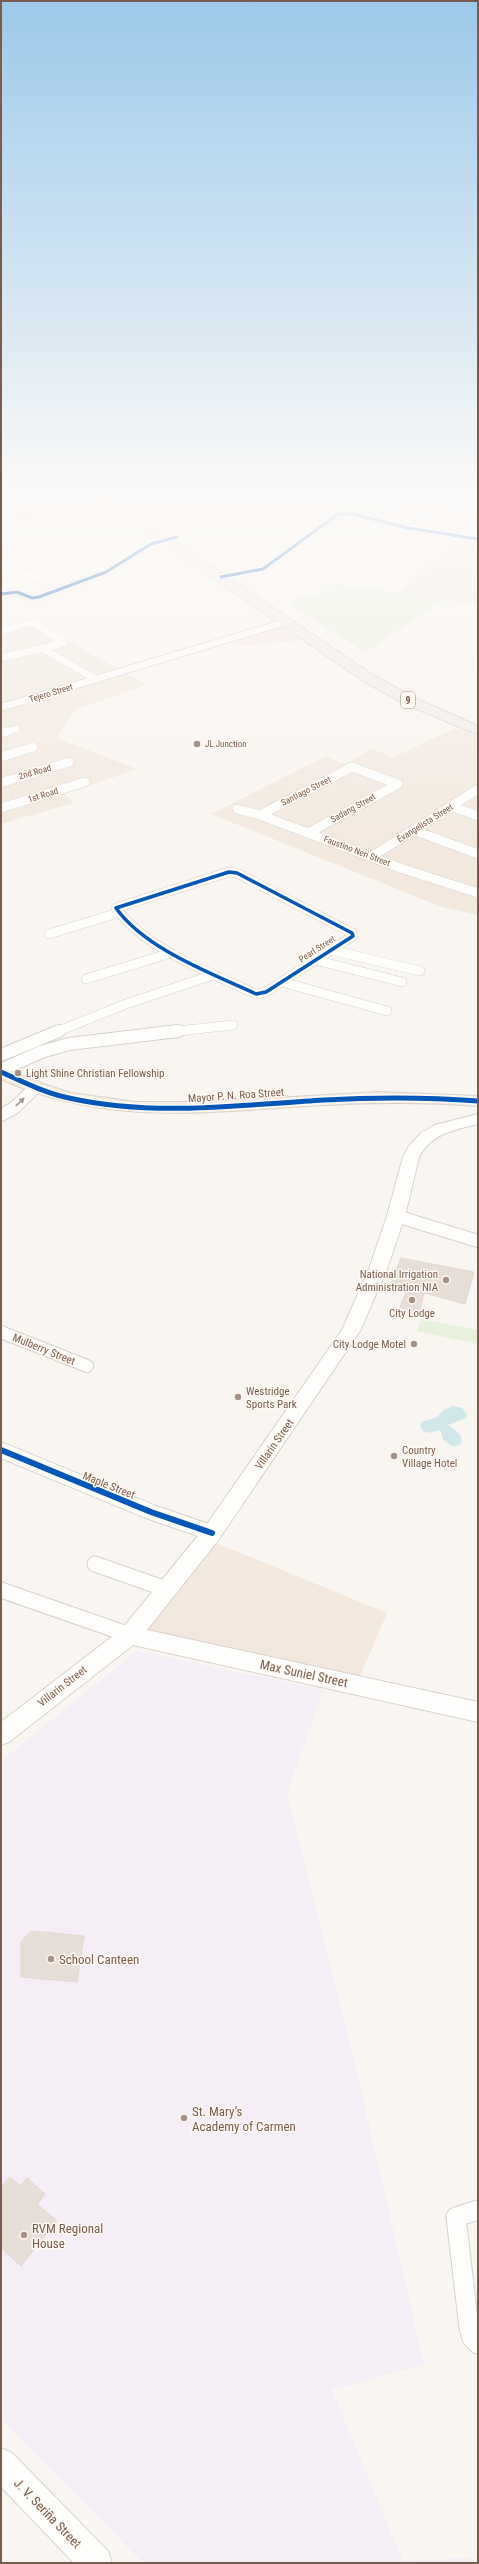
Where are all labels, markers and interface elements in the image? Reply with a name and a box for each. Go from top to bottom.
street label: Tejero Street [28,682,74,704]
road number: 9 [401,692,415,708]
marker: JL Junction [192,739,202,749]
place label: JL Junction [205,739,247,749]
street label: 2nd Road [18,763,52,781]
street label: Santiago Street [279,774,333,808]
street label: 1st Road [27,786,59,804]
street label: Sadang Street [329,791,377,824]
street label: Evangelista Street [395,802,455,844]
street label: Faustino Neri Street [322,834,392,868]
street label: Pearl Street [297,933,337,964]
place label: Light Shine Christian Fellowship [26,1067,165,1080]
marker: Light Shine Christian Fellowship [13,1068,23,1078]
street label: Mayor P. N. Roa Street [188,1086,285,1105]
one-way arrow [14,1098,25,1107]
place label: National Irrigation Administration NIA [356,1268,439,1294]
marker: National Irrigation Administration NIA [441,1275,451,1285]
marker: City Lodge [407,1295,417,1305]
place label: City Lodge [389,1307,435,1320]
street label: Mulberry Street [11,1331,77,1368]
place label: City Lodge Motel [333,1338,406,1351]
marker: City Lodge Motel [409,1339,419,1349]
place label: Westridge Sports Park [246,1385,297,1411]
marker: Westridge Sports Park [233,1392,243,1402]
street label: Villarin Street [252,1417,297,1472]
place label: Country Village Hotel [402,1444,457,1470]
marker: Country Village Hotel [389,1451,399,1461]
street label: Maple Street [81,1469,137,1502]
street label: Max Suniel Street [259,1657,349,1690]
street label: Villarin Street [35,1663,89,1710]
place label: School Canteen [59,1952,139,1967]
marker: School Canteen [46,1954,56,1964]
place label: St. Mary’s Academy of Carmen [192,2104,296,2134]
marker: St. Mary’s Academy of Carmen [179,2113,189,2123]
place label: RVM Regional House [32,2221,103,2251]
marker: RVM Regional House [19,2230,29,2240]
street label: J. V. Seriña Street [11,2476,85,2551]

